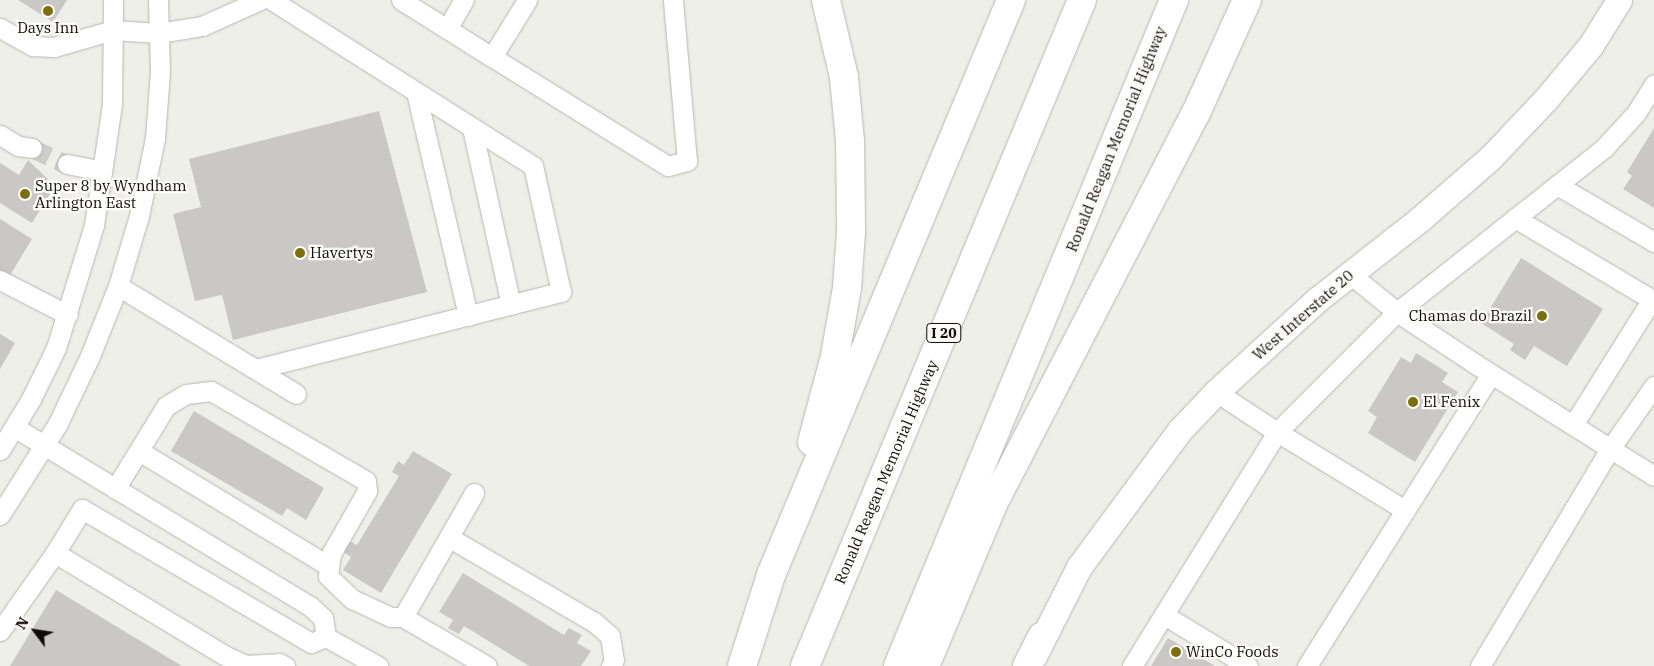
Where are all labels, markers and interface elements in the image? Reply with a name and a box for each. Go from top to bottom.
marker: Days Inn [42,5,54,17]
place label: Days Inn [17,19,79,37]
street label: Ronald Reagan Memorial Highway [1062,24,1170,254]
place label: Super 8 by Wyndham Arlington East [35,176,187,211]
marker: Super 8 by Wyndham Arlington East [19,188,31,200]
place label: Havertys [310,244,373,262]
marker: Havertys [294,247,306,259]
street label: West Interstate 20 [1249,266,1357,364]
place label: Chamas do Brazil [1409,307,1532,325]
marker: Chamas do Brazil [1536,310,1548,322]
road number: I 20 [925,322,963,344]
street label: Ronald Reagan Memorial Highway [831,357,941,587]
place label: El Fenix [1423,393,1480,411]
marker: El Fenix [1407,396,1419,408]
north arrow [10,606,60,656]
text: N [12,614,33,633]
place label: WinCo Foods [1186,643,1279,661]
marker: WinCo Foods [1170,646,1182,658]

